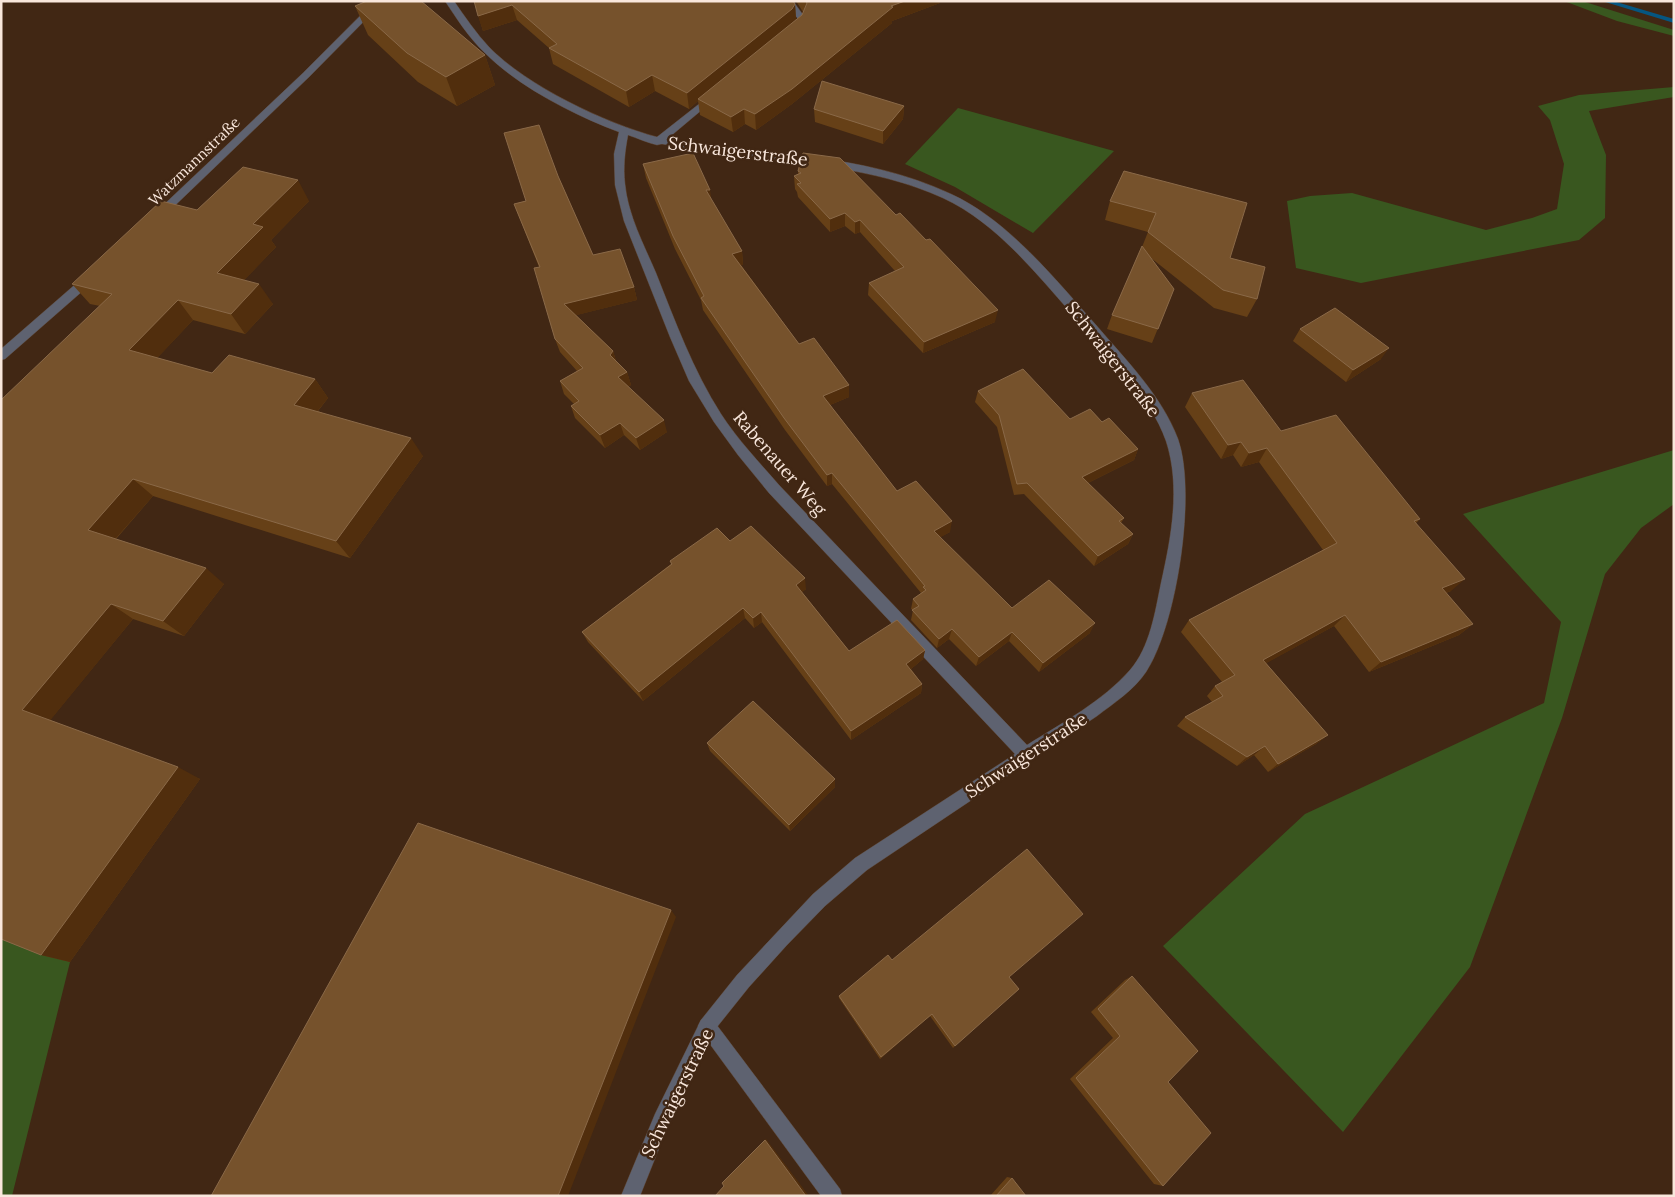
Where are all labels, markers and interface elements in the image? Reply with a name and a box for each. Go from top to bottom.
street label: Watzmannstraße [144,112,244,210]
street label: Schwaigerstraße [667,131,809,171]
street label: Schwaigerstraße [1061,296,1166,422]
street label: Rabenauer Weg [728,406,832,521]
street label: Schwaigerstraße [961,707,1091,803]
street label: Schwaigerstraße [636,1024,718,1161]

